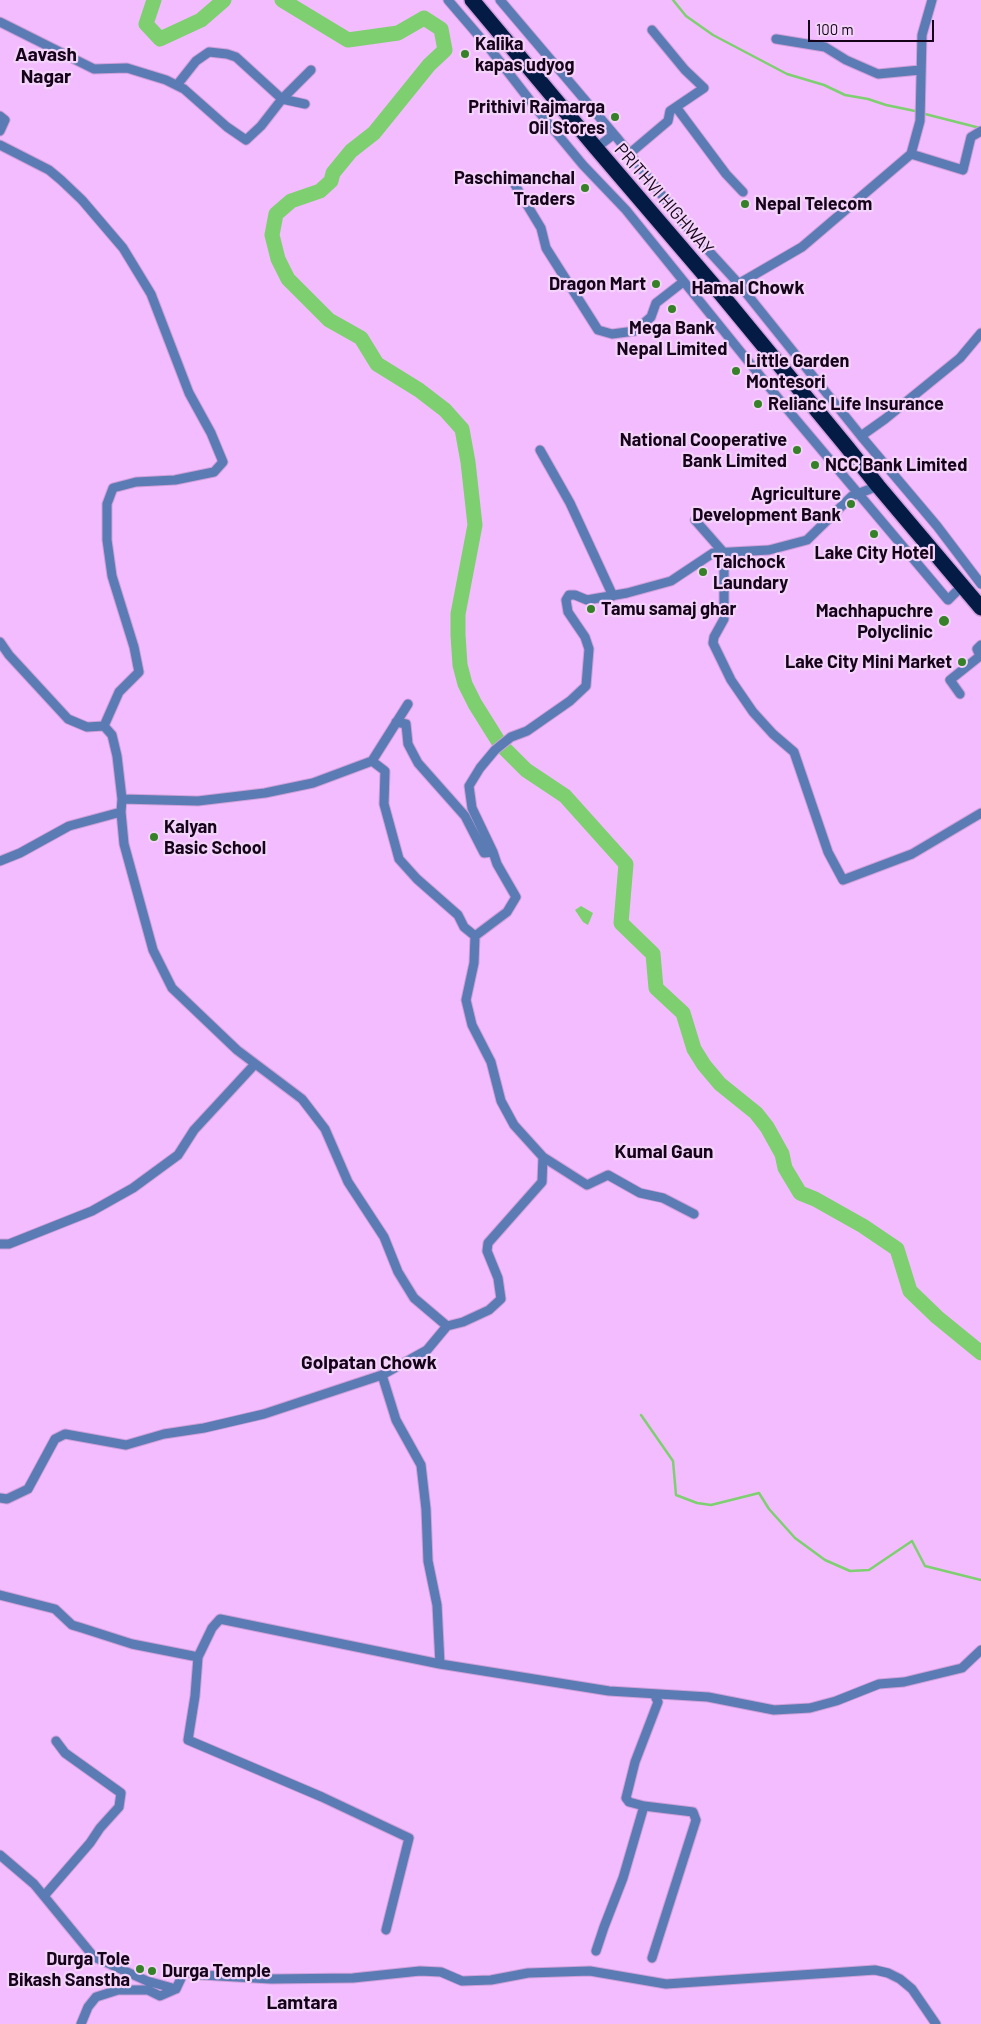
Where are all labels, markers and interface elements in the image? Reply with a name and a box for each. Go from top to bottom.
scale bar [811,10,937,42]
text: 100 m [816,20,854,38]
place label: Kalika kapas udyog [475,33,575,76]
district label: Aavash Nagar [15,44,77,88]
marker: Kalika kapas udyog [459,48,471,60]
place label: Prithivi Rajmarga Oil Stores [468,96,605,138]
marker: Prithivi Rajmarga Oil Stores [609,111,621,123]
street label: PRITHVI HIGHWAY [610,139,718,259]
place label: Paschimanchal Traders [454,167,575,210]
marker: Paschimanchal Traders [579,182,591,194]
place label: Nepal Telecom [755,193,872,215]
marker: Nepal Telecom [739,198,751,210]
place label: Dragon Mart [549,273,646,295]
district label: Hamal Chowk [691,277,805,299]
marker: Dragon Mart [650,278,662,290]
marker: Mega Bank Nepal Limited [666,303,678,315]
place label: Mega Bank Nepal Limited [617,317,727,359]
place label: Little Garden Montesori [746,350,849,392]
marker: Little Garden Montesori [730,365,742,377]
place label: Relianc Life Insurance [768,393,944,415]
marker: Relianc Life Insurance [752,398,764,410]
place label: National Cooperative Bank Limited [620,429,787,472]
marker: National Cooperative Bank Limited [791,444,803,456]
place label: NCC Bank Limited [825,454,967,476]
marker: NCC Bank Limited [809,459,821,471]
place label: Agriculture Development Bank [692,483,841,526]
marker: Agriculture Development Bank [845,498,857,510]
marker: Lake City Hotel [868,528,880,540]
place label: Lake City Hotel [814,542,934,564]
place label: Talchock Laundary [713,551,788,594]
marker: Talchock Laundary [697,566,709,578]
place label: Tamu samaj ghar [601,598,736,620]
place label: Machhapuchre Polyclinic [816,600,933,642]
marker: Tamu samaj ghar [585,603,597,615]
marker: Machhapuchre Polyclinic [937,614,951,628]
place label: Lake City Mini Market [785,651,952,673]
marker: Lake City Mini Market [956,656,968,668]
place label: Kalyan Basic School [164,816,266,859]
marker: Kalyan Basic School [148,831,160,843]
district label: Kumal Gaun [615,1141,713,1163]
district label: Golpatan Chowk [301,1352,437,1374]
place label: Durga Tole Bikash Sanstha [8,1948,130,1990]
place label: Durga Temple [162,1960,271,1982]
marker: Durga Tole Bikash Sanstha [134,1963,146,1975]
marker: Durga Temple [146,1965,158,1977]
district label: Lamtara [266,1992,338,2014]

